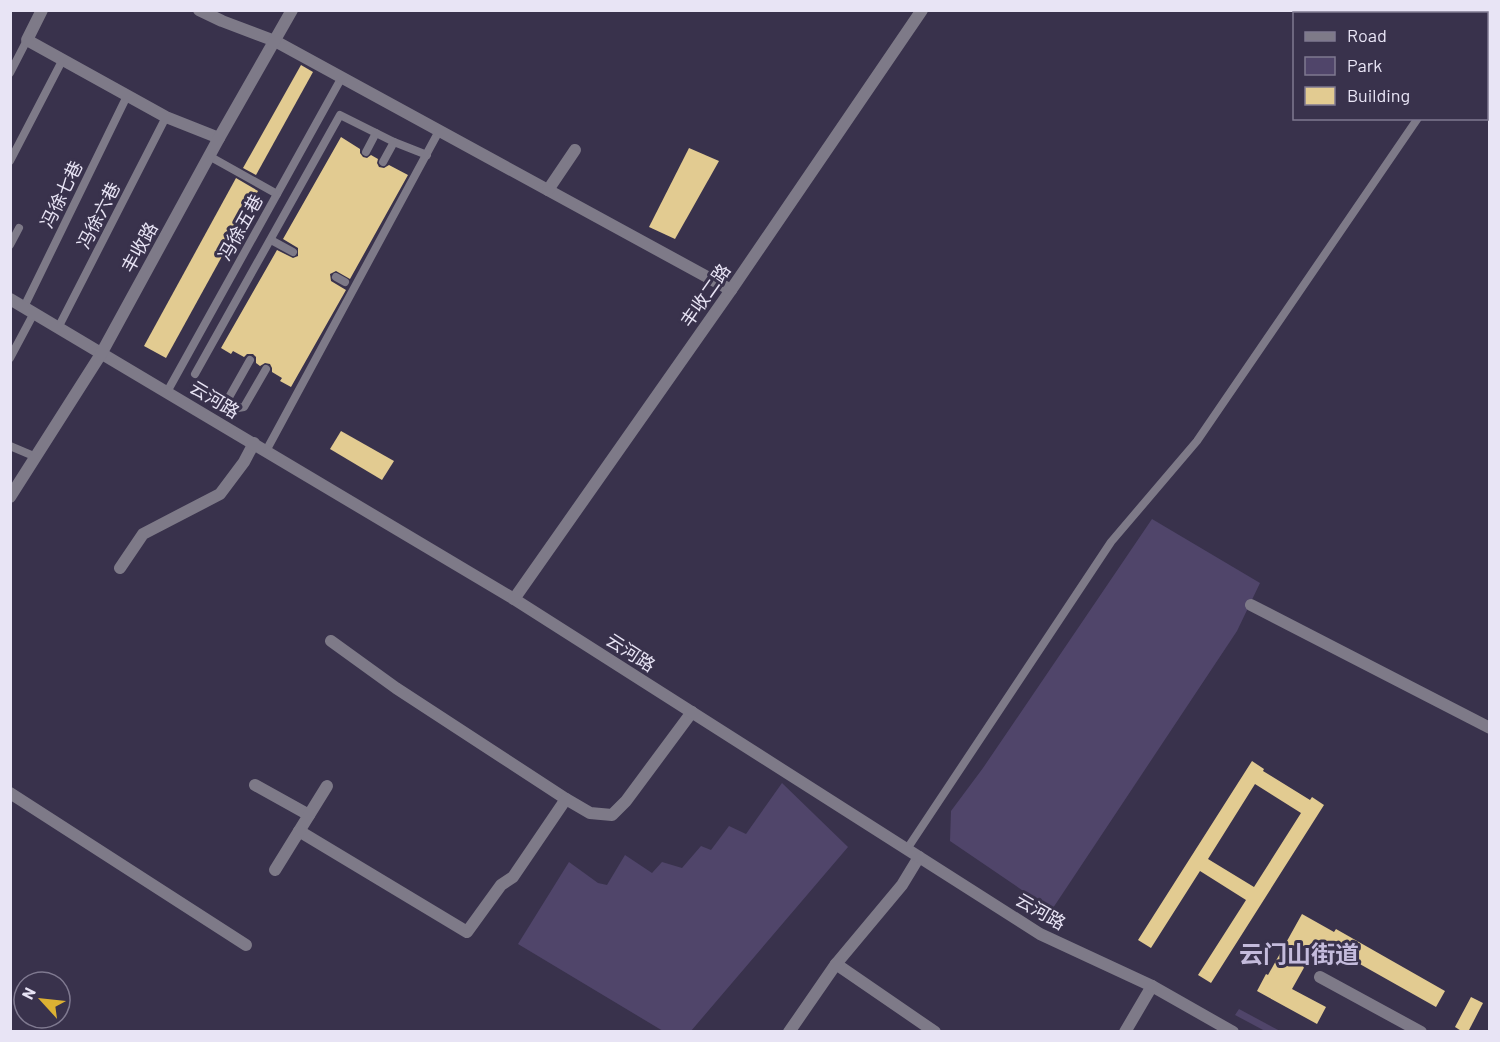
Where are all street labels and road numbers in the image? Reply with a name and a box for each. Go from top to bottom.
street label: 冯徐七巷 [35,157,87,231]
street label: 冯徐六巷 [72,178,124,252]
street label: 冯徐五巷 [213,190,267,264]
street label: 丰收路 [116,218,162,276]
street label: 丰收二路 [675,259,735,331]
street label: 云河路 [186,376,244,422]
street label: 云河路 [602,628,660,676]
street label: 云河路 [1012,888,1070,934]

